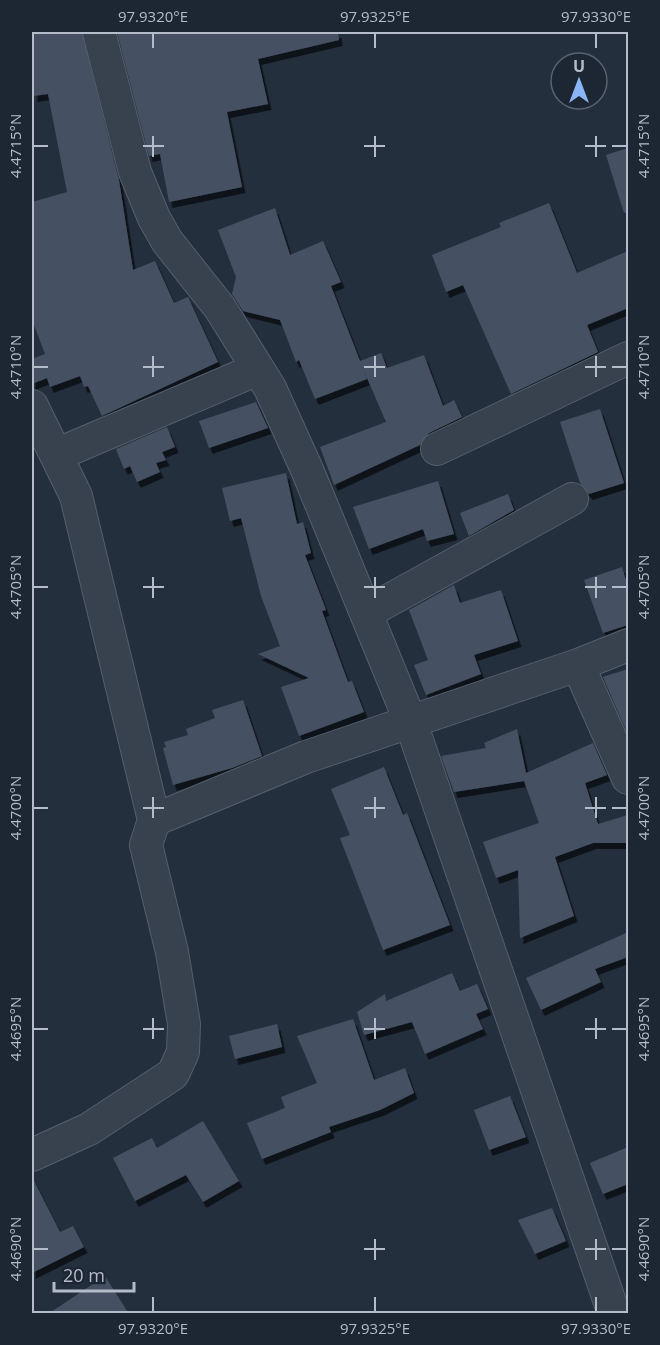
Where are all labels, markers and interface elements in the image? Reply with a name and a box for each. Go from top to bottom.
text: 97.9320°E [118,6,188,26]
text: 97.9325°E [340,6,410,26]
text: 97.9330°E [561,6,631,26]
north arrow [549,51,609,111]
text: U [573,55,585,77]
text: 4.4715°N [5,114,25,178]
text: 4.4715°N [633,114,653,178]
text: 4.4710°N [5,335,25,399]
text: 4.4710°N [633,335,653,399]
text: 4.4705°N [5,555,25,619]
text: 4.4705°N [633,555,653,619]
text: 4.4700°N [5,776,25,840]
text: 4.4700°N [633,776,653,840]
text: 4.4695°N [5,997,25,1061]
text: 4.4695°N [633,997,653,1061]
text: 4.4690°N [5,1217,25,1281]
text: 4.4690°N [633,1217,653,1281]
scale bar [54,1255,134,1293]
text: 20 m [63,1263,105,1287]
text: 97.9320°E [118,1318,188,1338]
text: 97.9325°E [340,1318,410,1338]
text: 97.9330°E [561,1318,631,1338]

